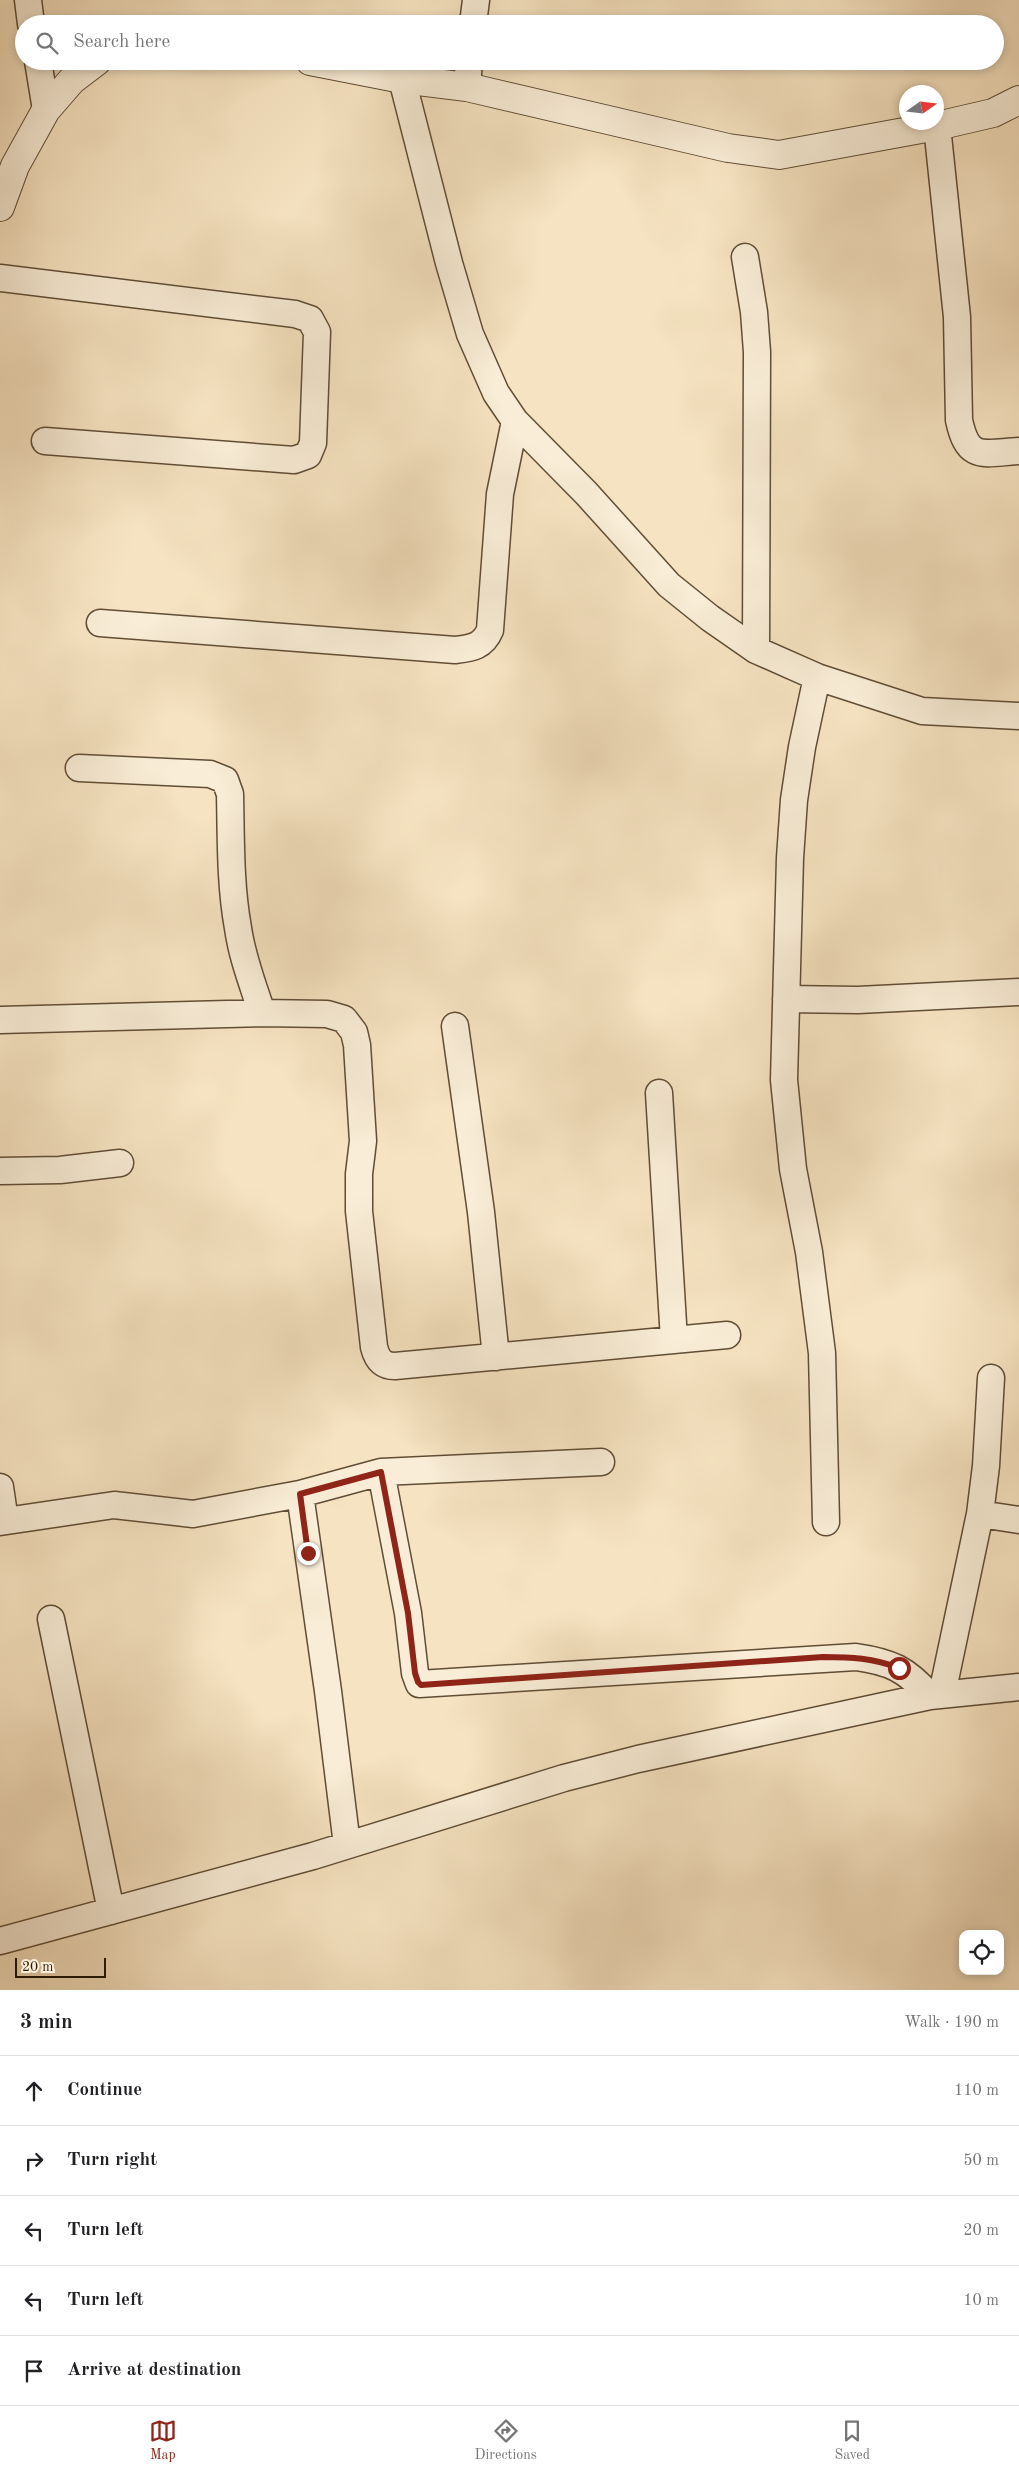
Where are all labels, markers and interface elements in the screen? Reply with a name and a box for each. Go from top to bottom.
search box [15,15,1004,70]
icon: search [33,29,61,57]
text: Search here [73,33,170,52]
north arrow [899,85,944,130]
route end [297,1542,320,1565]
route start [888,1657,911,1680]
map controls [959,1930,1004,1975]
button: locate [959,1930,1004,1975]
scale bar [15,1955,106,1978]
text: 20 m [22,1960,53,1974]
text: 3 min [20,2012,73,2033]
text: Walk · 190 m [904,2015,999,2031]
icon: ahead [20,2077,48,2105]
text: Continue [67,2081,142,2100]
text: 110 m [954,2083,999,2099]
icon: right [20,2147,48,2175]
text: Turn right [67,2151,157,2170]
text: 50 m [963,2153,999,2169]
icon: left [20,2217,48,2245]
text: Turn left [67,2221,144,2240]
text: 20 m [963,2223,999,2239]
icon: left [20,2287,48,2315]
text: Turn left [67,2291,144,2310]
text: 10 m [963,2293,999,2309]
icon: arrive [20,2357,48,2385]
text: Arrive at destination [67,2361,241,2380]
tab: Map [149,2417,177,2464]
tab: Directions [475,2417,537,2464]
tab: Saved [834,2417,870,2464]

